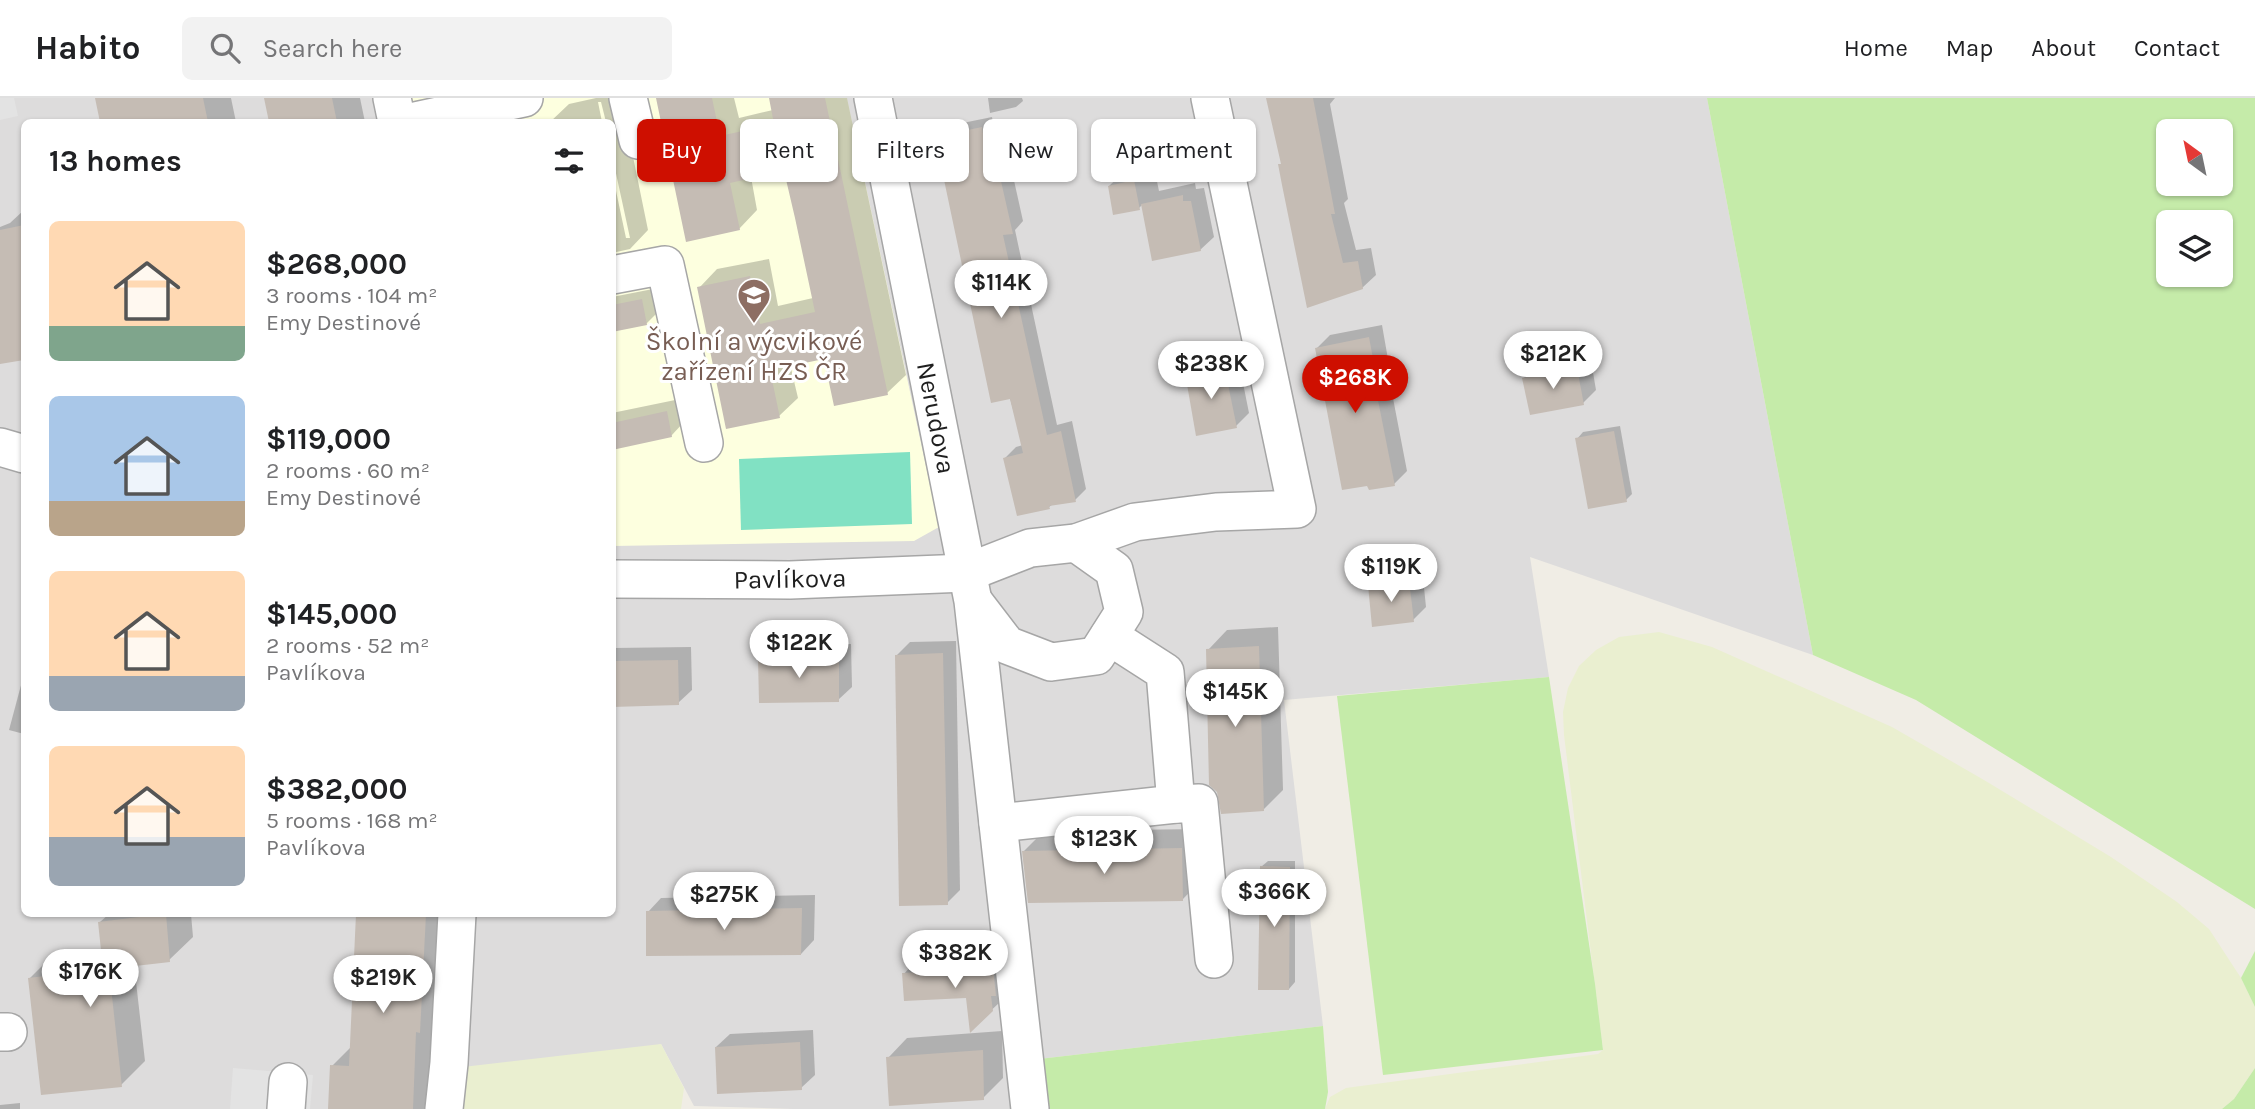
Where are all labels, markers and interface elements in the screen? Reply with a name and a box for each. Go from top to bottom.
search box [182,17,672,80]
text: Habito [35,29,140,67]
icon: search [206,29,244,67]
text: Search here [262,33,402,64]
text: Home [1844,34,1908,62]
text: Map [1946,34,1993,62]
text: About [2031,34,2096,62]
text: Contact [2134,34,2220,62]
chip: Buy [637,119,726,182]
chip: Rent [740,119,838,182]
chip: Filters [852,119,969,182]
chip: New [983,119,1077,182]
chip: Apartment [1091,119,1256,182]
north arrow [2156,119,2233,196]
map controls [2156,119,2233,287]
icon: filters [550,142,588,180]
text: 13 homes [49,143,182,179]
button: layers [2156,210,2233,287]
text: $268,000 [266,246,407,282]
icon: home [105,249,189,333]
pin: $114K [952,260,1050,320]
text: $114K [971,269,1031,296]
school or university icon: Školní a výcvikové zařízení HZS ČR [735,276,773,325]
text: 3 rooms · 104 m² [266,282,437,309]
text: Emy Destinové [266,309,421,336]
place label: Školní a výcvikové zařízení HZS ČR [646,325,862,387]
pin: $212K [1504,331,1602,391]
text: $212K [1520,340,1586,367]
pin: $238K [1162,342,1260,401]
text: $238K [1174,350,1248,377]
pin: $268K [1306,356,1404,415]
street label: Nerudova [910,359,962,477]
text: $268K [1318,364,1392,391]
text: $119,000 [266,421,391,457]
icon: home [105,424,189,508]
text: 2 rooms · 60 m² [266,457,430,484]
text: Emy Destinové [266,484,421,511]
pin: $119K [1342,545,1440,604]
text: $119K [1360,553,1422,580]
street label: Pavlíkova [733,563,847,595]
text: $145,000 [266,596,397,632]
icon: home [105,599,189,683]
pin: $122K [750,620,848,680]
text: $122K [766,629,832,656]
text: 2 rooms · 52 m² [266,632,429,659]
text: Pavlíkova [266,659,366,686]
pin: $145K [1186,670,1284,729]
text: $145K [1202,678,1268,705]
text: $382,000 [266,771,407,807]
icon: home [105,774,189,858]
text: 5 rooms · 168 m² [266,807,438,834]
pin: $123K [1055,816,1153,876]
text: $123K [1070,825,1138,852]
text: Pavlíkova [266,834,366,861]
pin: $366K [1225,870,1323,929]
pin: $275K [675,872,773,932]
text: $366K [1237,878,1311,905]
text: $275K [689,881,759,908]
pin: $382K [906,930,1004,990]
text: $382K [918,939,992,966]
pin: $176K [41,950,139,1009]
pin: $219K [334,956,432,1015]
text: $176K [58,958,122,985]
text: $219K [349,964,417,991]

